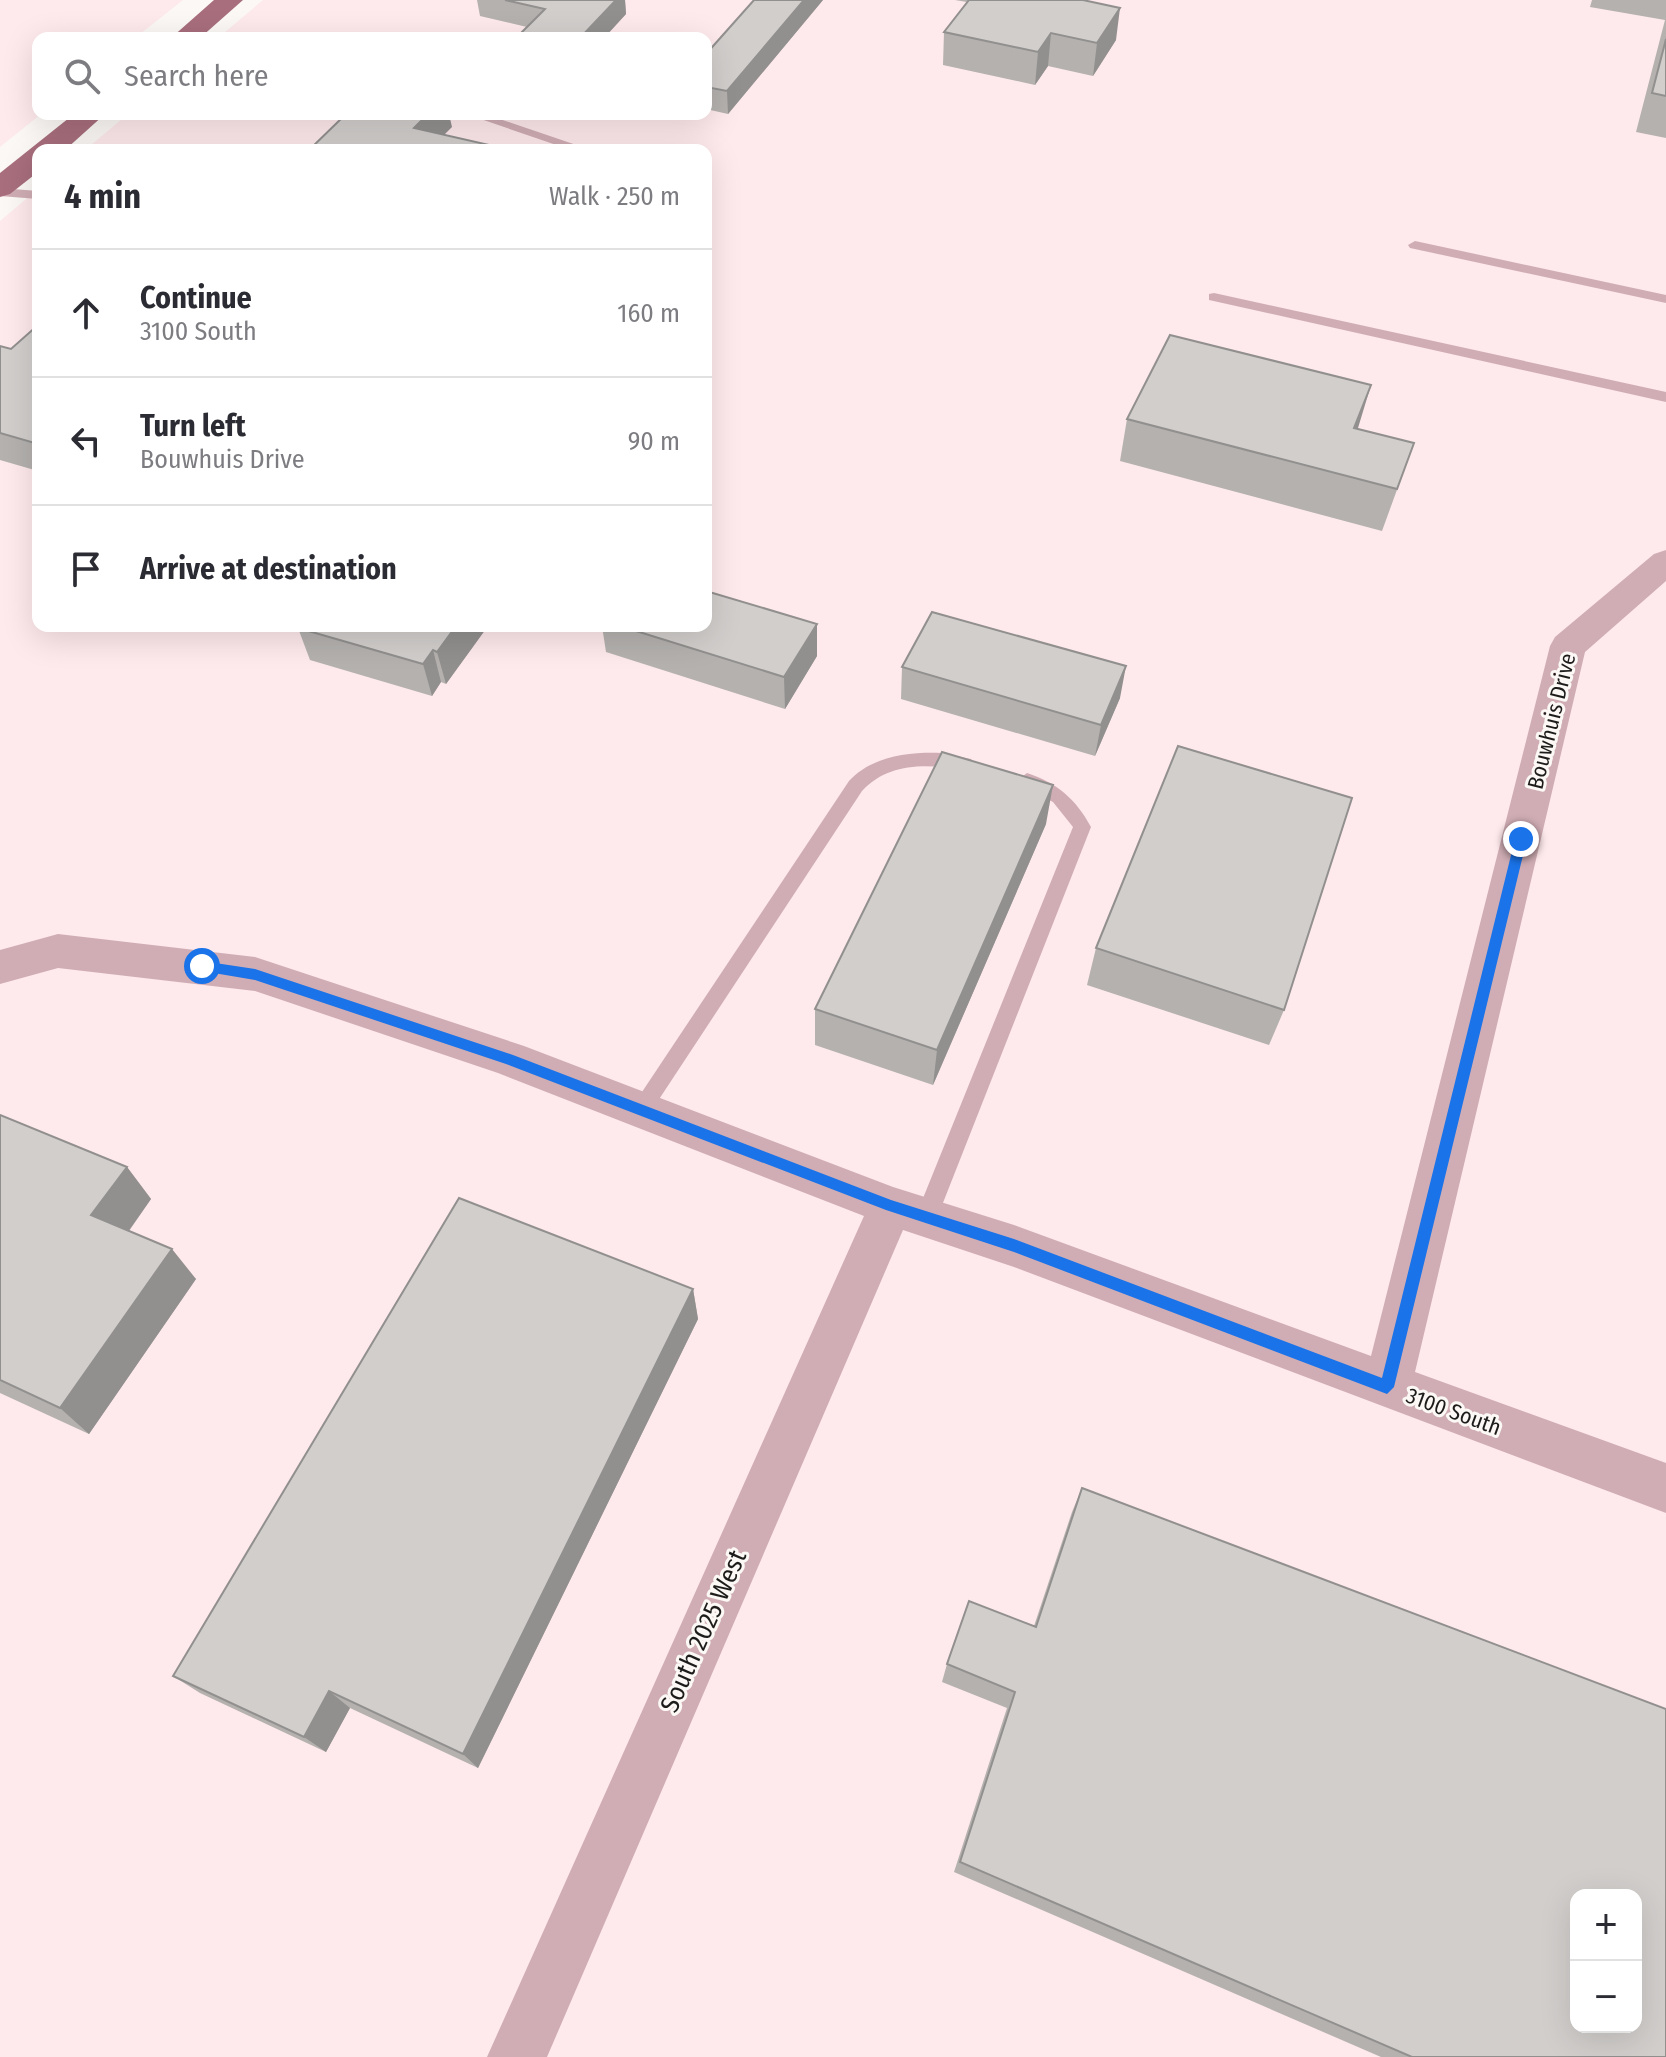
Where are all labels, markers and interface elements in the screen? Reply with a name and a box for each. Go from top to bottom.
search box [32,32,712,120]
icon: search [60,54,104,98]
text: Search here [124,58,269,94]
text: 4 min [64,176,141,217]
text: Walk · 250 m [549,181,680,212]
text: Continue [140,280,252,316]
icon: ahead [64,291,108,335]
text: 160 m [617,298,680,329]
text: 3100 South [140,316,257,347]
text: Turn left [140,408,246,444]
icon: left [64,419,108,463]
text: 90 m [628,426,680,457]
text: Bouwhuis Drive [140,444,305,475]
icon: arrive [64,547,108,591]
text: Arrive at destination [140,551,397,587]
street label: Bouwhuis Drive [1522,650,1581,792]
route end [1503,821,1539,857]
route start [184,948,220,984]
street label: 3100 South [1403,1382,1505,1441]
street label: South 2025 West [654,1545,753,1717]
map controls [1570,1889,1642,2033]
button: + [1570,1889,1642,1961]
button: − [1570,1961,1642,2033]

